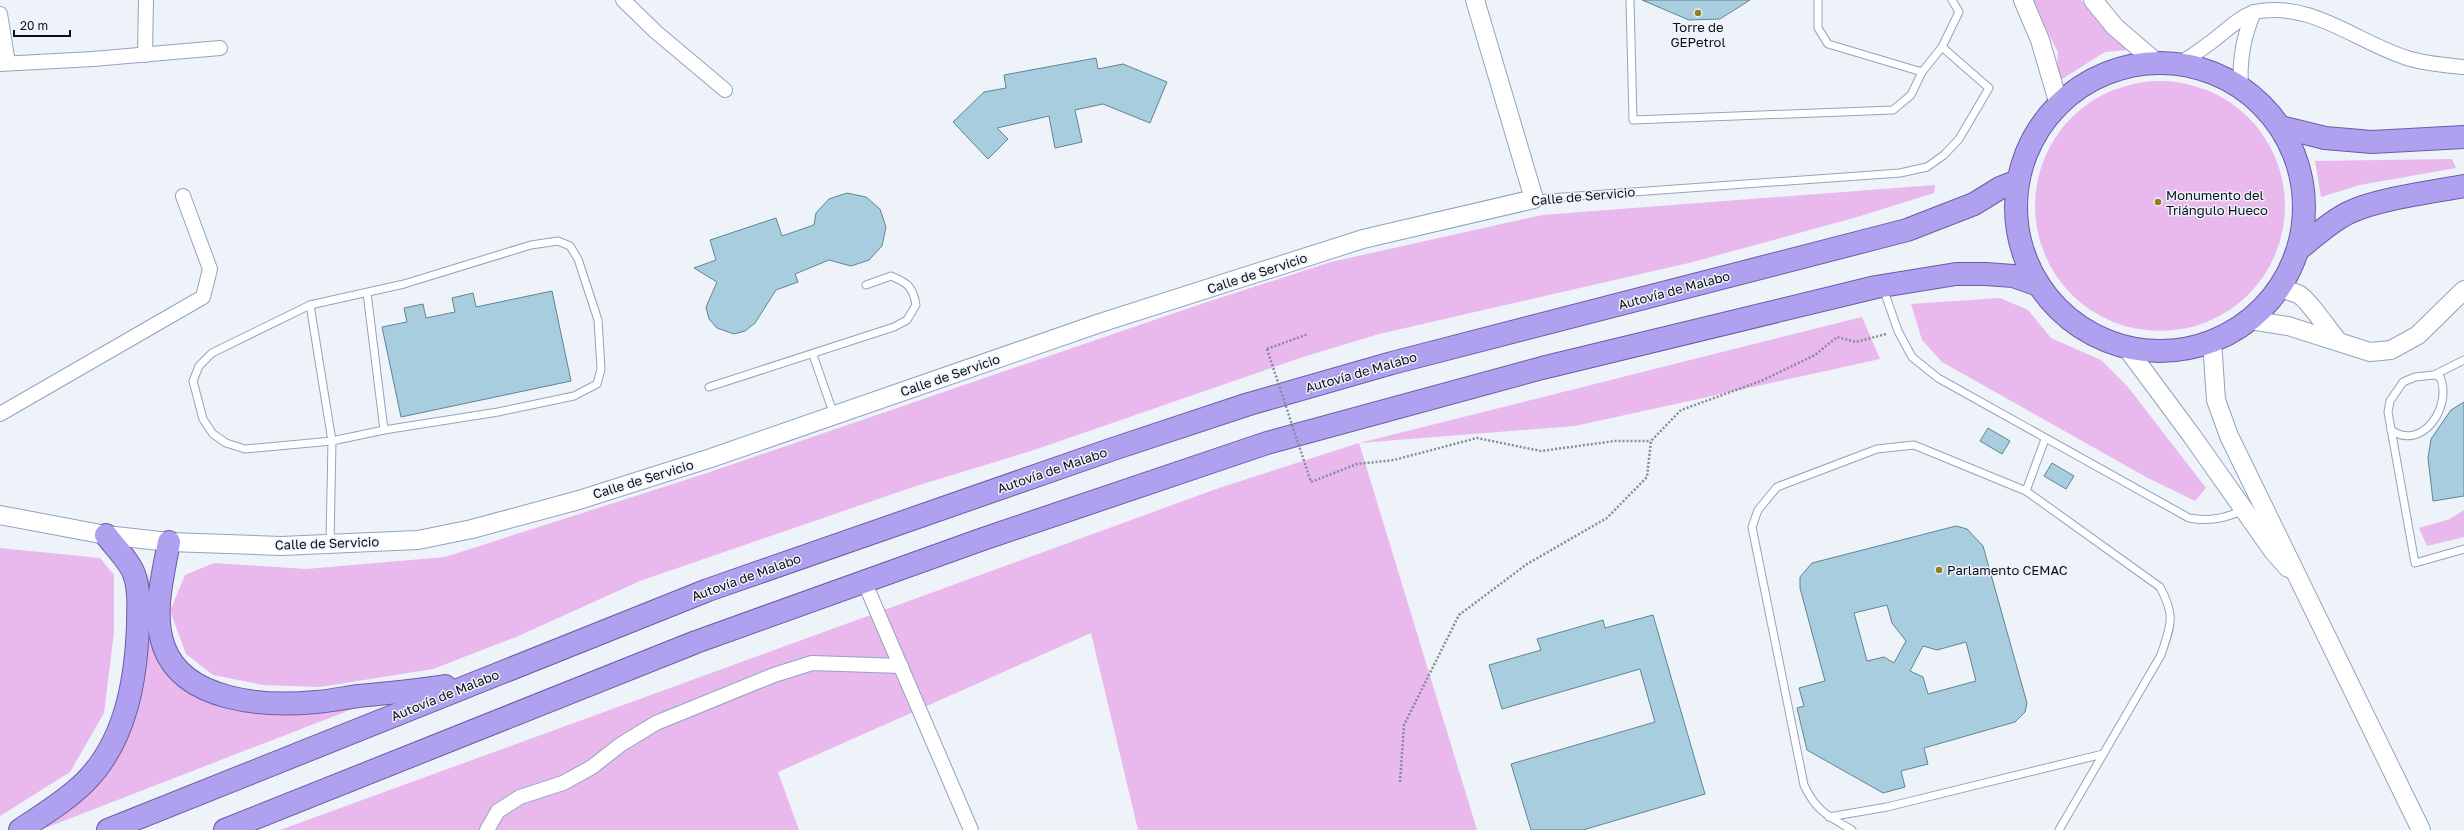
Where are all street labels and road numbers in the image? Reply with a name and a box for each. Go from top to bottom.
street label: Calle de Servicio [1530,183,1636,209]
street label: Calle de Servicio [1205,249,1309,297]
street label: Autovía de Malabo [1616,267,1732,313]
street label: Autovía de Malabo [1304,348,1419,396]
street label: Calle de Servicio [898,350,1002,400]
street label: Autovía de Malabo [995,444,1109,496]
street label: Calle de Servicio [591,456,695,502]
street label: Calle de Servicio [275,533,380,553]
street label: Autovía de Malabo [689,550,803,604]
street label: Autovía de Malabo [389,666,502,724]

